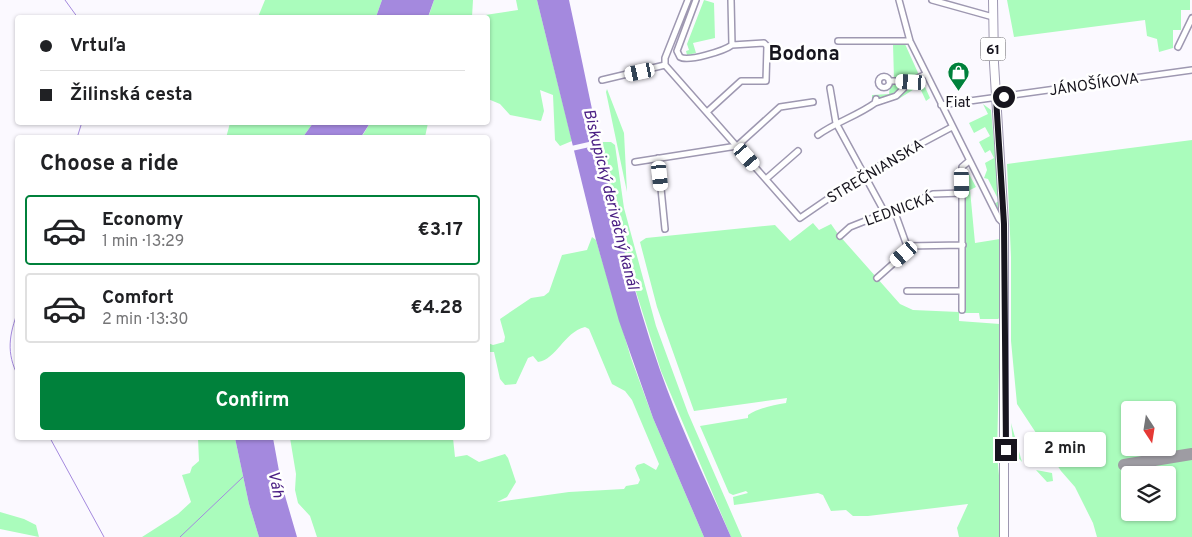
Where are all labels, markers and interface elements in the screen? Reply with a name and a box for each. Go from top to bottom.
text: Vrtuľa [70,34,126,58]
road number: 61 [980,38,1006,61]
district label: Bodona [768,42,840,68]
shop icon: Fiat [946,61,970,92]
car [623,62,656,82]
street label: JÁNOŠÍKOVA [1048,68,1140,101]
car [895,74,926,90]
text: Žilinská cesta [70,83,193,107]
route start [993,86,1015,108]
place label: Fiat [945,94,971,113]
water label: Biskupický derivačný kanál [578,107,642,293]
street label: STREČNIANSKA [823,134,928,209]
car [731,141,762,173]
text: Choose a ride [40,151,178,178]
car [650,160,669,192]
car [954,168,969,198]
street label: LEDNICKÁ [862,188,937,232]
icon: car [42,208,87,253]
text: Economy [102,208,183,232]
text: €3.17 [418,218,463,242]
text: 1 min · 13:29 [102,232,184,252]
car [887,238,920,270]
icon: car [42,286,87,331]
text: Comfort [102,286,174,310]
text: €4.28 [411,296,463,320]
text: 2 min · 13:30 [102,310,189,330]
button: Confirm [40,372,465,430]
north arrow [1121,401,1176,456]
map controls [1121,401,1176,521]
callout: 2 min [1024,432,1106,468]
route end [995,439,1017,461]
text: 2 min [1044,439,1086,459]
button: layers [1121,466,1176,521]
water label: Váh [262,469,288,500]

